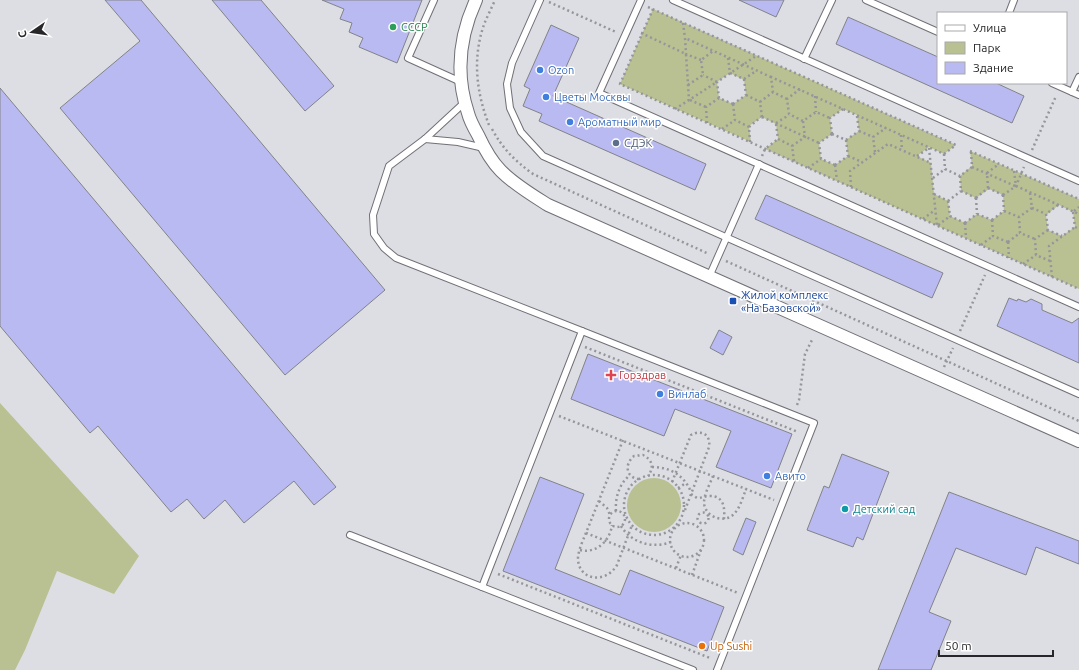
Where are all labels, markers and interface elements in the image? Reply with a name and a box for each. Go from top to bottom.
north arrow [12,12,52,52]
legend [937,12,1067,84]
place label: СССР [401,21,428,33]
text: Улица [973,21,1006,34]
marker: СССР [388,22,398,32]
text: С [16,29,29,39]
text: Парк [973,41,1001,54]
text: Здание [973,61,1014,74]
place label: Ozon [548,64,574,76]
marker: Ozon [535,65,545,75]
place label: Цветы Москвы [554,91,631,103]
marker: Цветы Москвы [541,92,551,102]
place label: Ароматный мир [578,116,661,128]
marker: Ароматный мир [565,117,575,127]
place label: СДЭК [624,137,652,149]
marker: СДЭК [611,138,621,148]
place label: Жилой комплекс «На Базовской» [741,289,828,314]
marker: Жилой комплекс «На Базовской» [728,296,738,306]
place label: Горздрав [619,369,666,381]
marker: Горздрав [606,370,616,380]
place label: Винлаб [668,388,706,400]
marker: Винлаб [655,389,665,399]
place label: Авито [775,470,806,482]
marker: Авито [762,471,772,481]
place label: Детский сад [853,503,916,515]
marker: Детский сад [840,504,850,514]
scale bar [939,632,1053,658]
text: 50 m [945,639,972,652]
place label: Up Sushi [710,640,752,652]
marker: Up Sushi [697,641,707,651]

